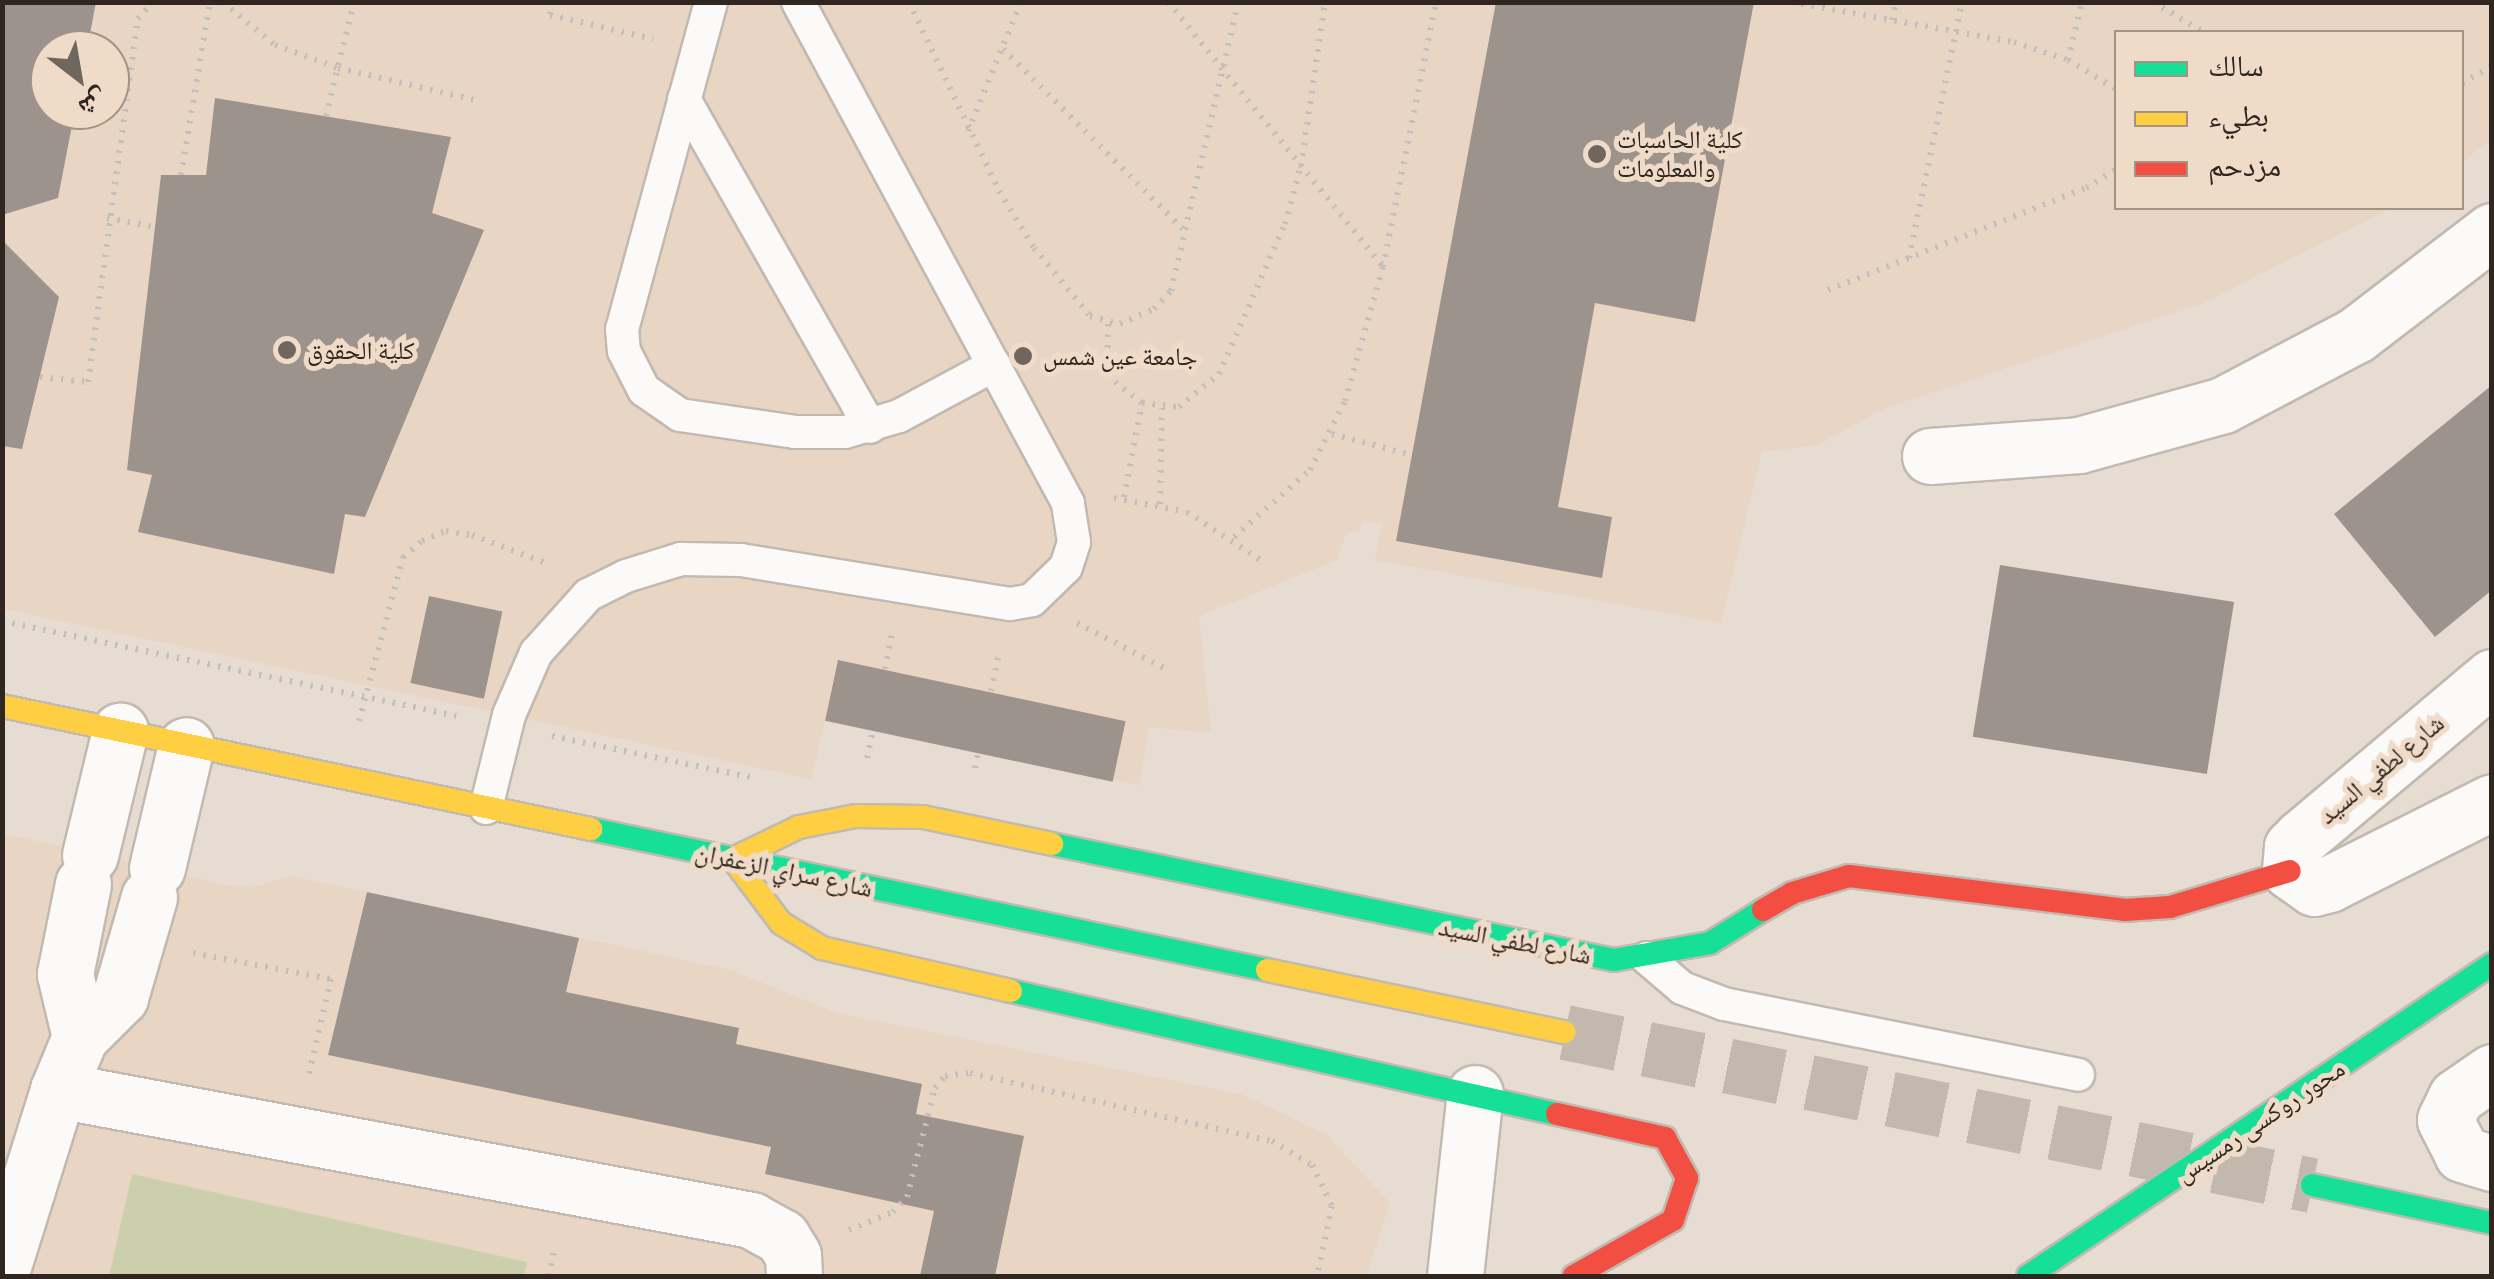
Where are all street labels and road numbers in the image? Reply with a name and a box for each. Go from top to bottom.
street label: شارع لطفي السيد [2312,708,2450,830]
street label: شارع سراي الزعفران [693,837,875,903]
street label: شارع لطفي السيد [1436,912,1594,970]
street label: محور روكسى رمسيس [2170,1053,2350,1189]

